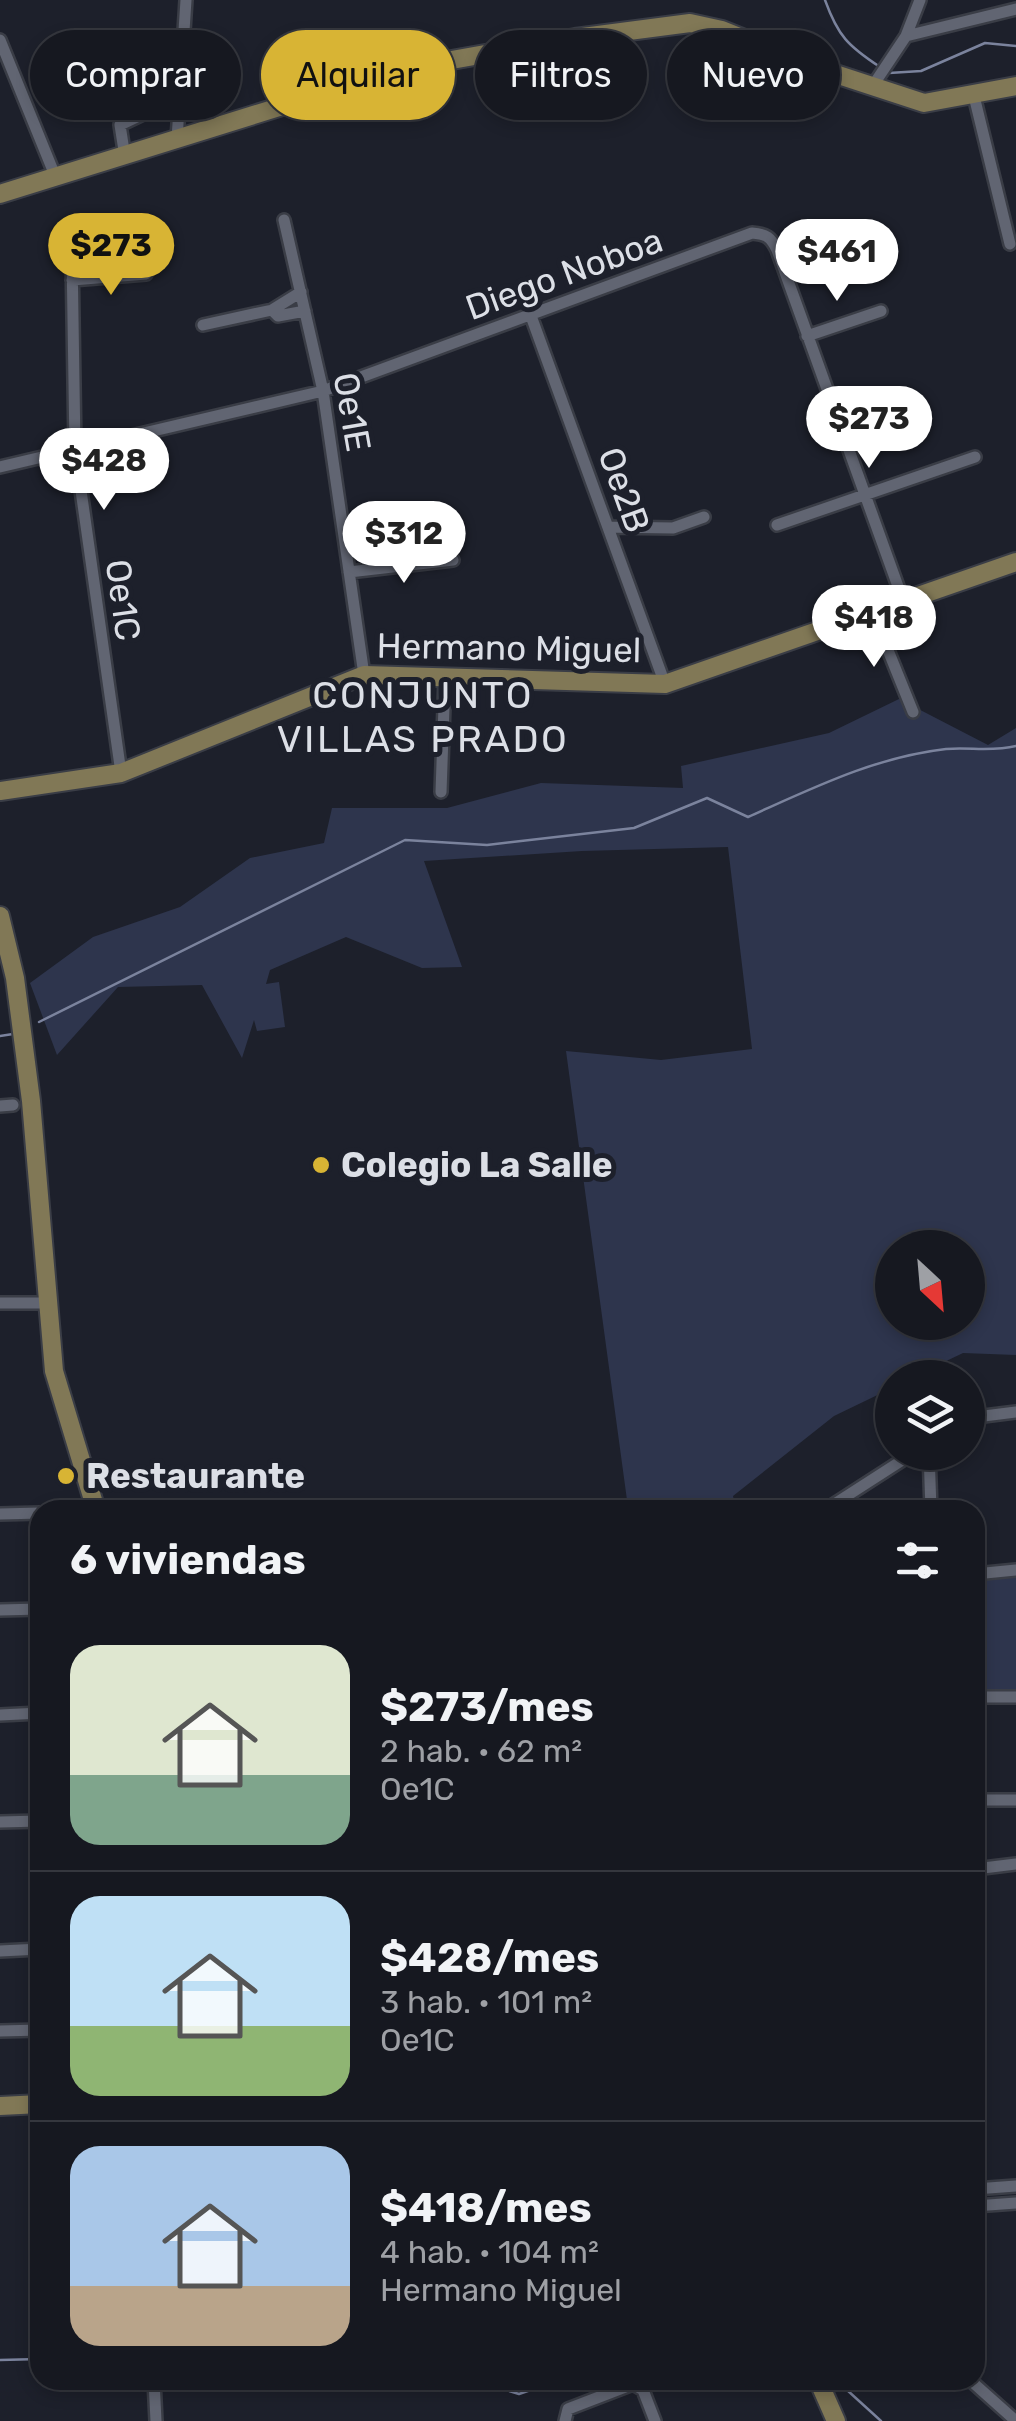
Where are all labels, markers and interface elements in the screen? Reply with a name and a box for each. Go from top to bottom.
chip: Comprar [30,30,241,120]
chip: Alquilar [261,30,455,120]
chip: Filtros [475,30,647,120]
chip: Nuevo [667,30,840,120]
pin: $273 [52,213,170,298]
street label: Diego Noboa [460,219,668,329]
pin: $461 [778,219,896,304]
text: $273 [70,226,152,264]
text: $461 [797,232,877,270]
street label: Oe1E [324,369,380,455]
pin: $273 [810,386,928,471]
text: $273 [828,399,910,437]
pin: $428 [45,428,163,513]
text: $428 [61,441,147,479]
street label: Oe2B [589,442,659,538]
pin: $312 [345,501,463,586]
text: $312 [365,514,443,552]
street label: Oe1C [97,557,149,643]
pin: $418 [815,585,933,670]
text: $418 [834,598,914,636]
street label: Hermano Miguel [376,625,642,671]
district label: CONJUNTO VILLAS PRADO [277,672,569,762]
place label: Colegio La Salle [341,1144,612,1186]
marker: Colegio La Salle [310,1154,332,1176]
north arrow [875,1230,985,1340]
map controls [875,1230,985,1470]
button: layers [875,1360,985,1470]
place label: Restaurante [86,1455,305,1497]
marker: Restaurante [55,1465,77,1487]
icon: filters [890,1533,945,1588]
text: 6 viviendas [70,1535,306,1585]
text: $273/mes [380,1682,594,1732]
icon: home [150,1685,270,1805]
text: 2 hab. · 62 m² [380,1732,582,1770]
text: Oe1C [380,1770,455,1808]
text: $428/mes [380,1933,599,1983]
icon: home [150,1936,270,2056]
text: 3 hab. · 101 m² [380,1983,592,2021]
text: Oe1C [380,2021,455,2059]
text: $418/mes [380,2183,592,2233]
icon: home [150,2186,270,2306]
text: 4 hab. · 104 m² [380,2233,599,2271]
text: Hermano Miguel [380,2271,622,2309]

